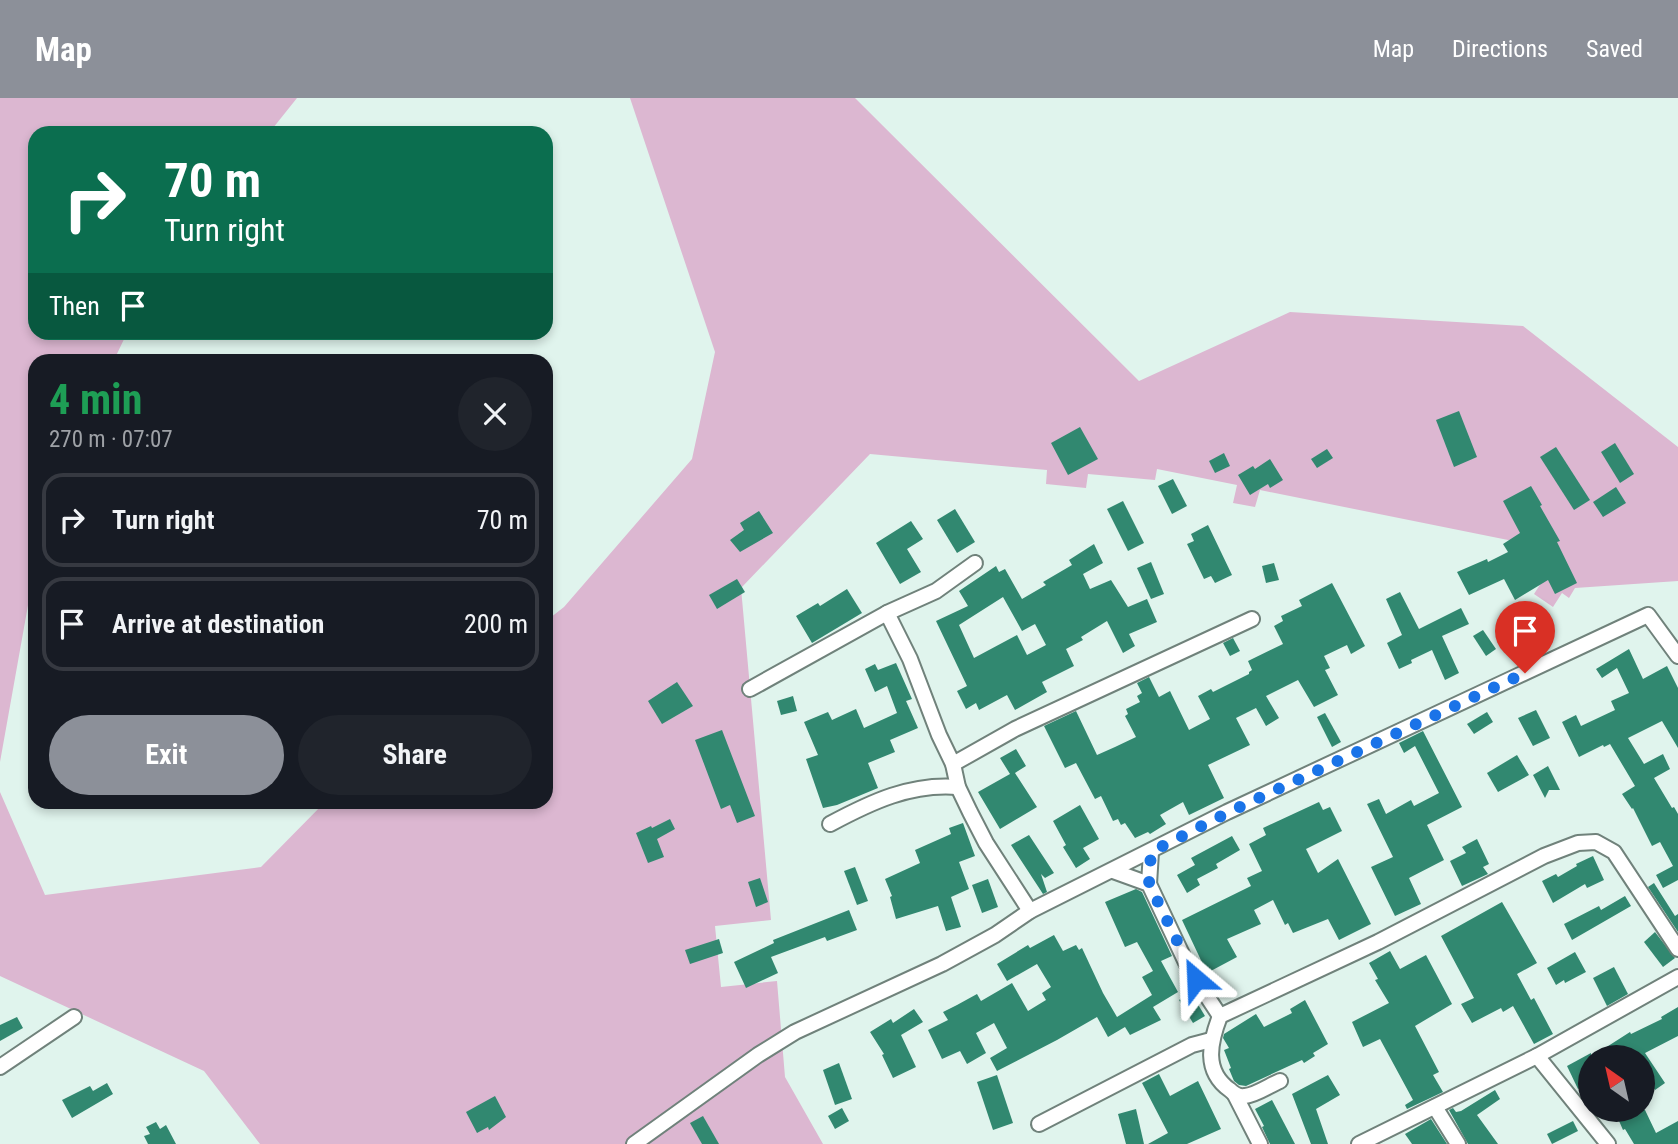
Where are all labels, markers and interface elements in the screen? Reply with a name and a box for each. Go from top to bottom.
text: Map [35,30,92,69]
text: Map [1373,35,1414,63]
text: Directions [1452,35,1548,63]
text: Saved [1586,35,1643,63]
text: 70 m [164,152,261,209]
icon: right [49,154,140,245]
text: Turn right [164,211,285,249]
icon: arrive [114,287,152,325]
text: Then [49,291,100,321]
text: 4 min [49,375,142,424]
button: close [458,377,532,451]
text: 270 m · 07:07 [49,426,173,453]
icon: right [53,501,91,539]
text: Turn right [112,505,214,535]
text: 70 m [477,505,528,535]
pin [1495,601,1555,673]
icon: arrive [53,605,91,643]
text: Arrive at destination [112,609,324,639]
text: 200 m [464,609,528,639]
icon: arrive [1506,612,1544,650]
button: Exit [49,715,284,795]
button: Share [298,715,532,795]
position arrow [1159,942,1233,1016]
north arrow [1578,1045,1656,1122]
map controls [1578,1045,1655,1122]

